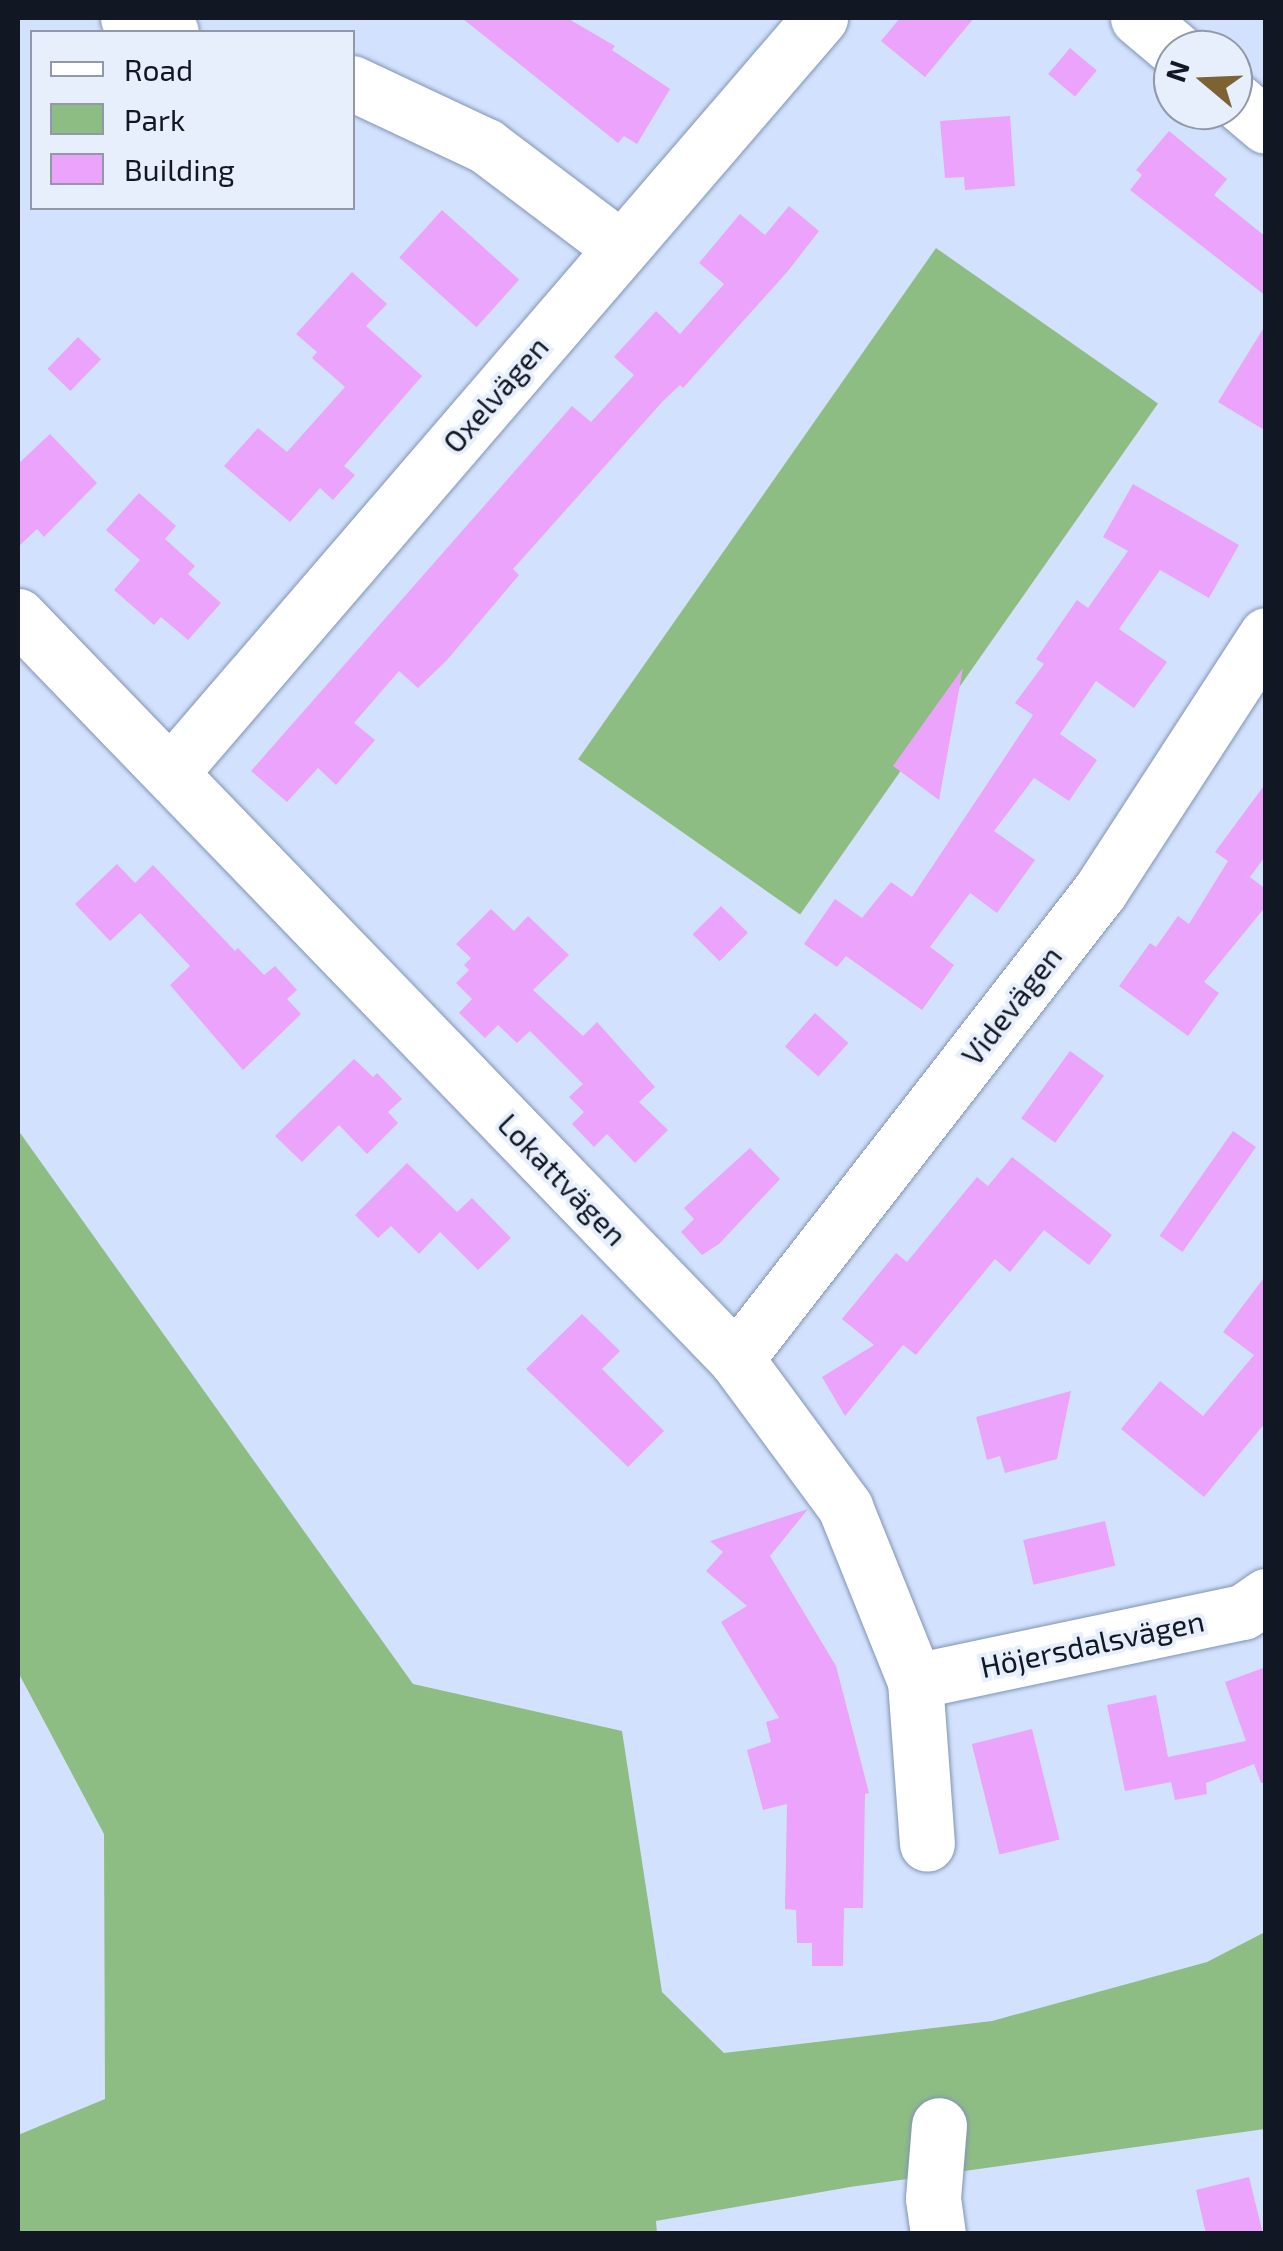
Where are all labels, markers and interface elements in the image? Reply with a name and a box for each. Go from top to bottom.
legend [30,30,355,210]
north arrow [1153,30,1253,130]
text: Road [124,51,193,87]
text: N [1157,56,1196,86]
text: Park [124,101,185,137]
text: Building [124,151,235,187]
street label: Oxelvägen [435,328,555,460]
street label: Videvägen [953,938,1069,1072]
street label: Lokattvägen [491,1106,635,1252]
street label: Höjersdalsvägen [977,1602,1207,1684]

